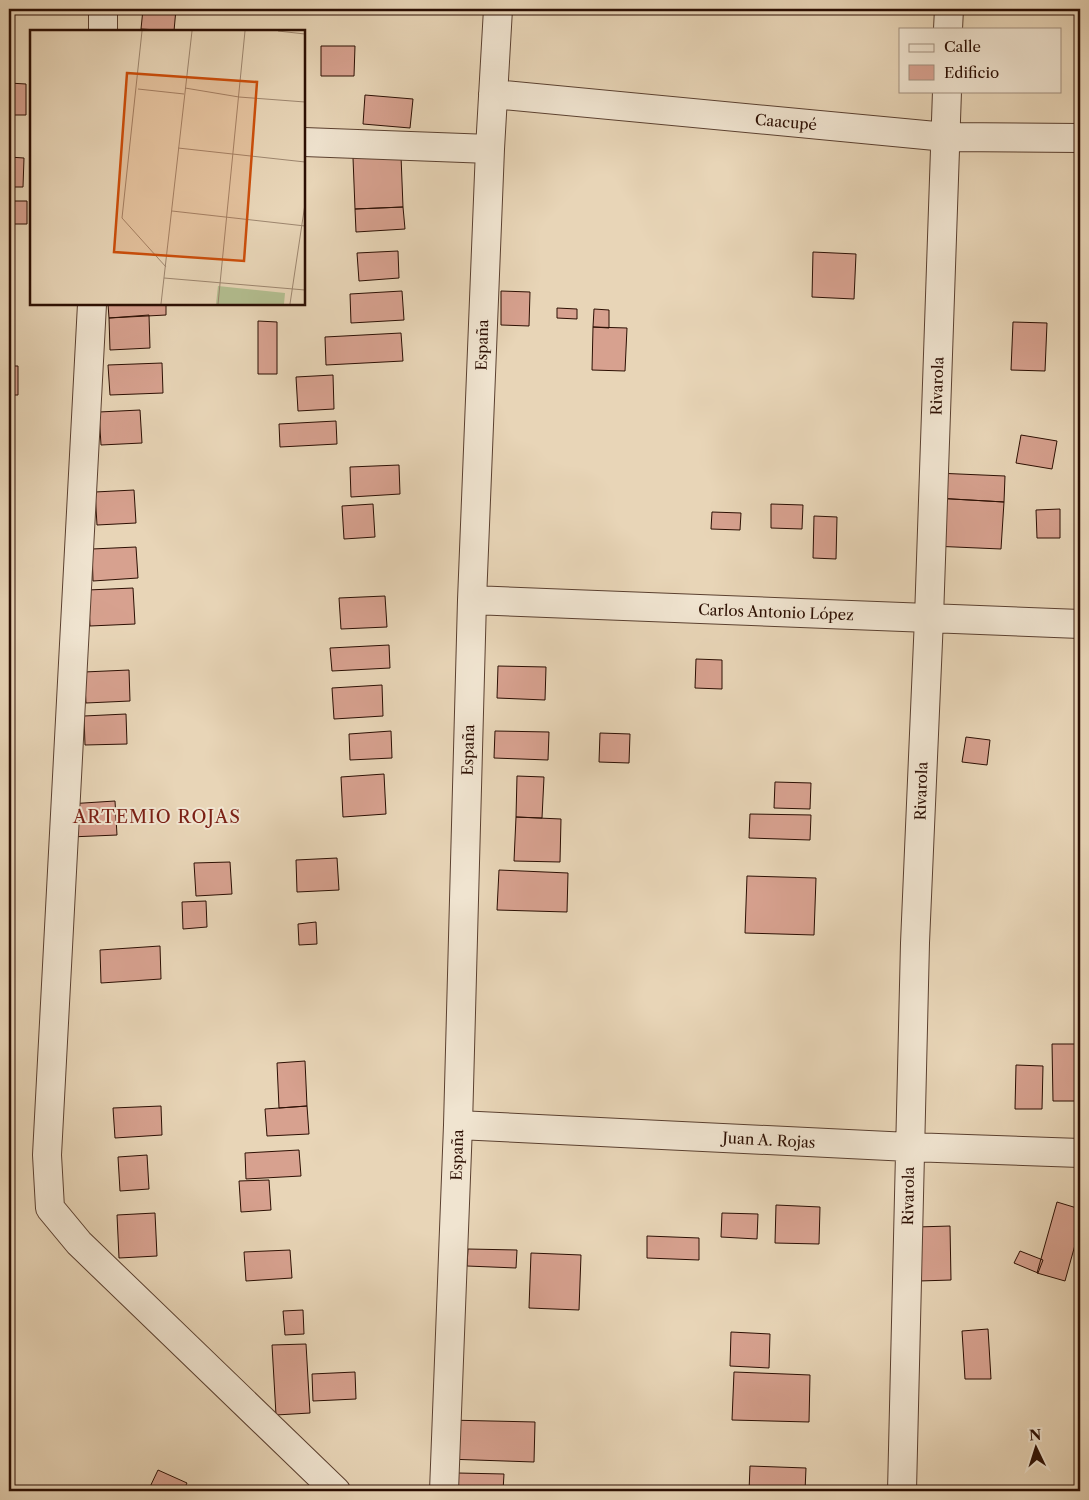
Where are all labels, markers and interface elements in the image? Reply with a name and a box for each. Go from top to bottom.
legend [899,28,1062,92]
inset map [30,30,305,305]
text: Calle [944,37,981,56]
text: Edificio [944,63,999,82]
street label: Caacupé [754,110,818,134]
street label: España [472,319,492,371]
street label: Rivarola [926,356,948,416]
street label: Carlos Antonio López [698,600,855,624]
street label: España [458,724,478,776]
street label: Rivarola [910,761,932,821]
district label: ARTEMIO ROJAS [72,806,241,828]
street label: Juan A. Rojas [720,1128,816,1152]
street label: España [447,1129,467,1181]
street label: Rivarola [898,1166,918,1225]
north arrow [1012,1422,1062,1472]
text: N [1028,1426,1042,1444]

